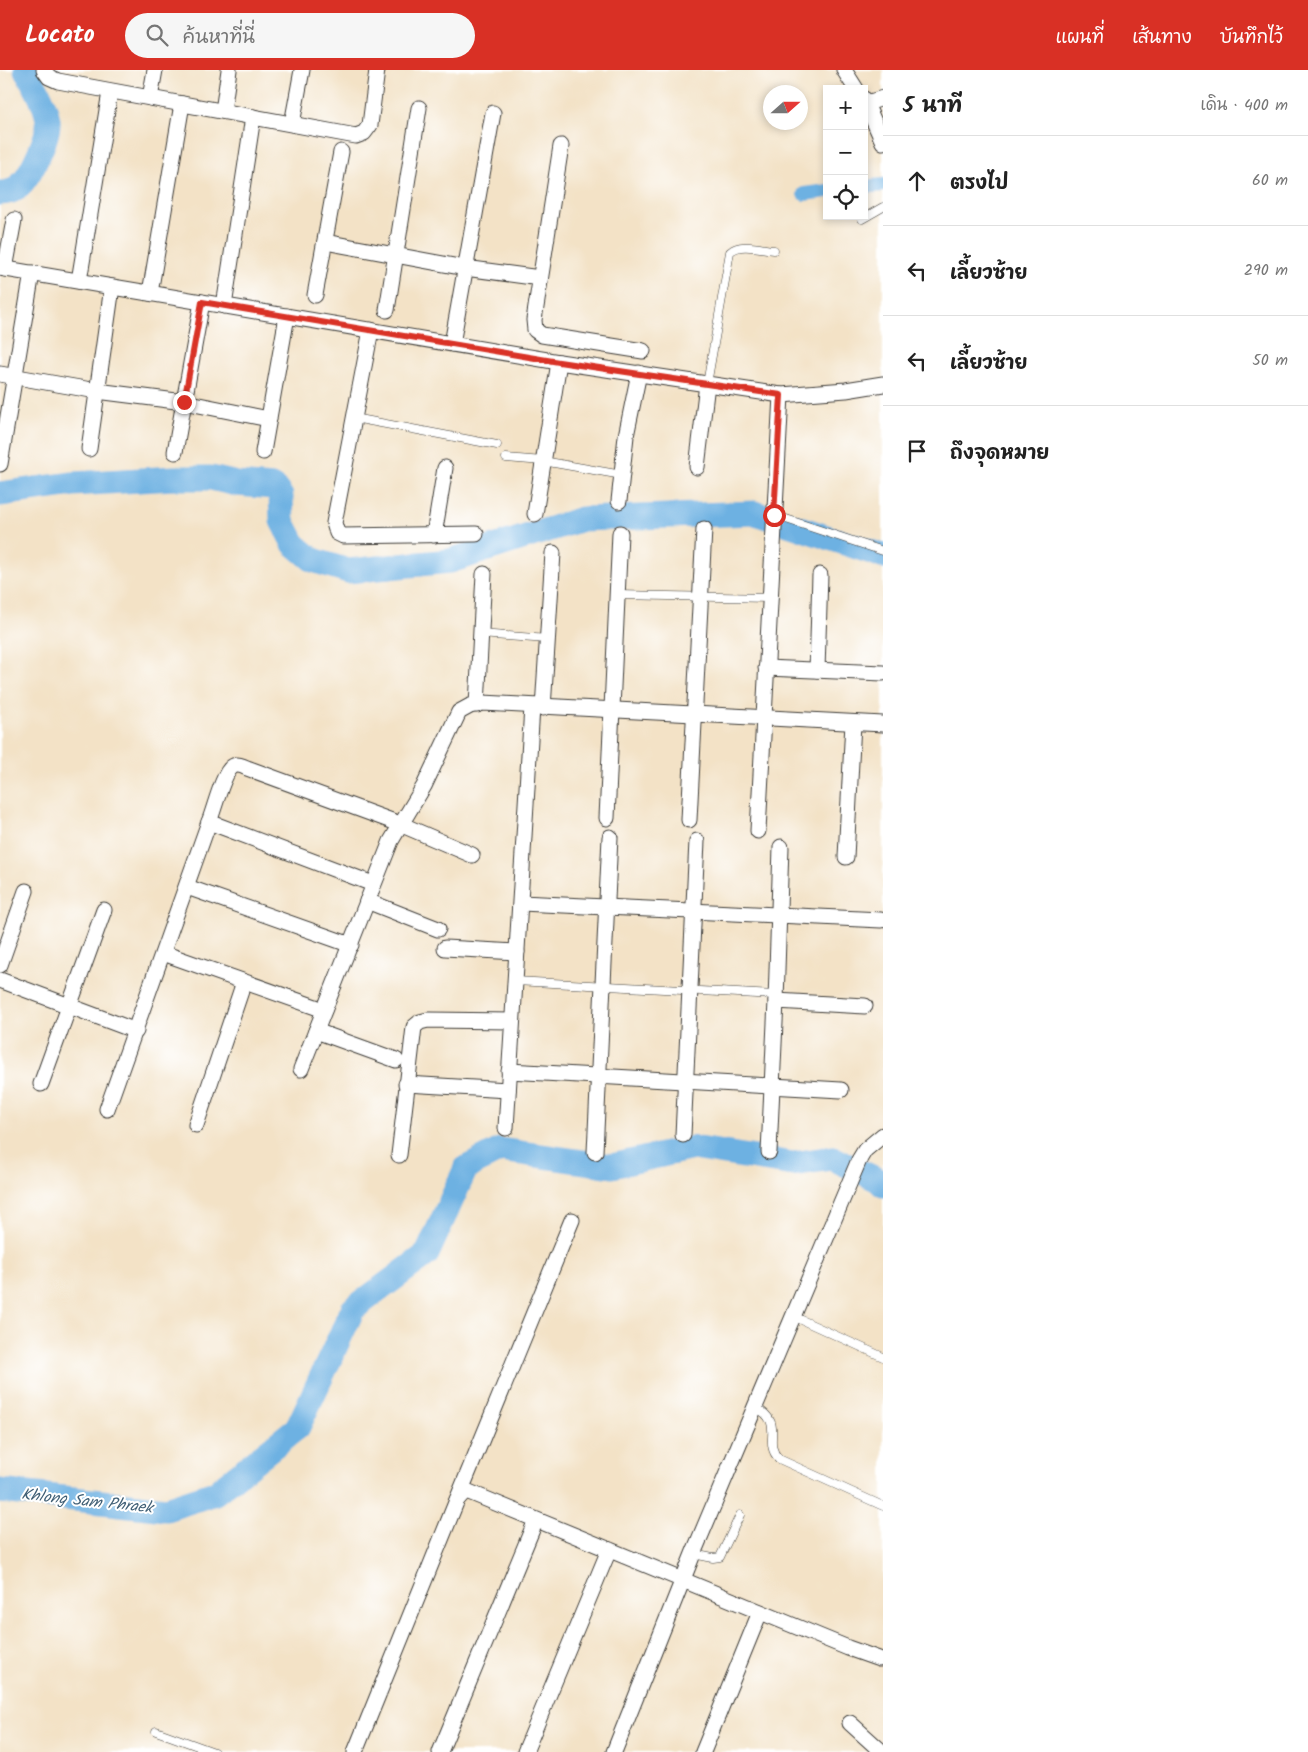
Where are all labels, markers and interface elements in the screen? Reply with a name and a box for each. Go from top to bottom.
search box [125,13,475,58]
text: Locato [25,16,95,55]
icon: search [143,21,171,49]
text: ค้นหาที่นี่ [183,23,255,53]
text: แผนที่ [1056,24,1104,53]
text: เส้นทาง [1132,24,1192,53]
text: บันทึกไว้ [1220,24,1283,53]
north arrow [763,85,808,130]
map controls [823,85,868,220]
button: + [823,85,868,130]
text: 5 นาที [903,90,962,123]
text: เดิน · 400 m [1201,93,1288,118]
button: − [823,130,868,175]
icon: ahead [903,167,931,195]
text: 60 m [1252,168,1288,193]
text: ตรงไป [950,169,1008,199]
button: locate [823,175,868,220]
icon: left [903,257,931,285]
text: 290 m [1244,258,1288,283]
text: เลี้ยวซ้าย [950,259,1027,289]
icon: left [903,347,931,375]
text: 50 m [1252,348,1288,373]
text: เลี้ยวซ้าย [950,349,1027,379]
route end [173,391,196,414]
icon: arrive [903,437,931,465]
text: ถึงจุดหมาย [950,439,1049,469]
route start [763,504,786,527]
water label: Khlong Sam Phraek [20,1482,156,1521]

